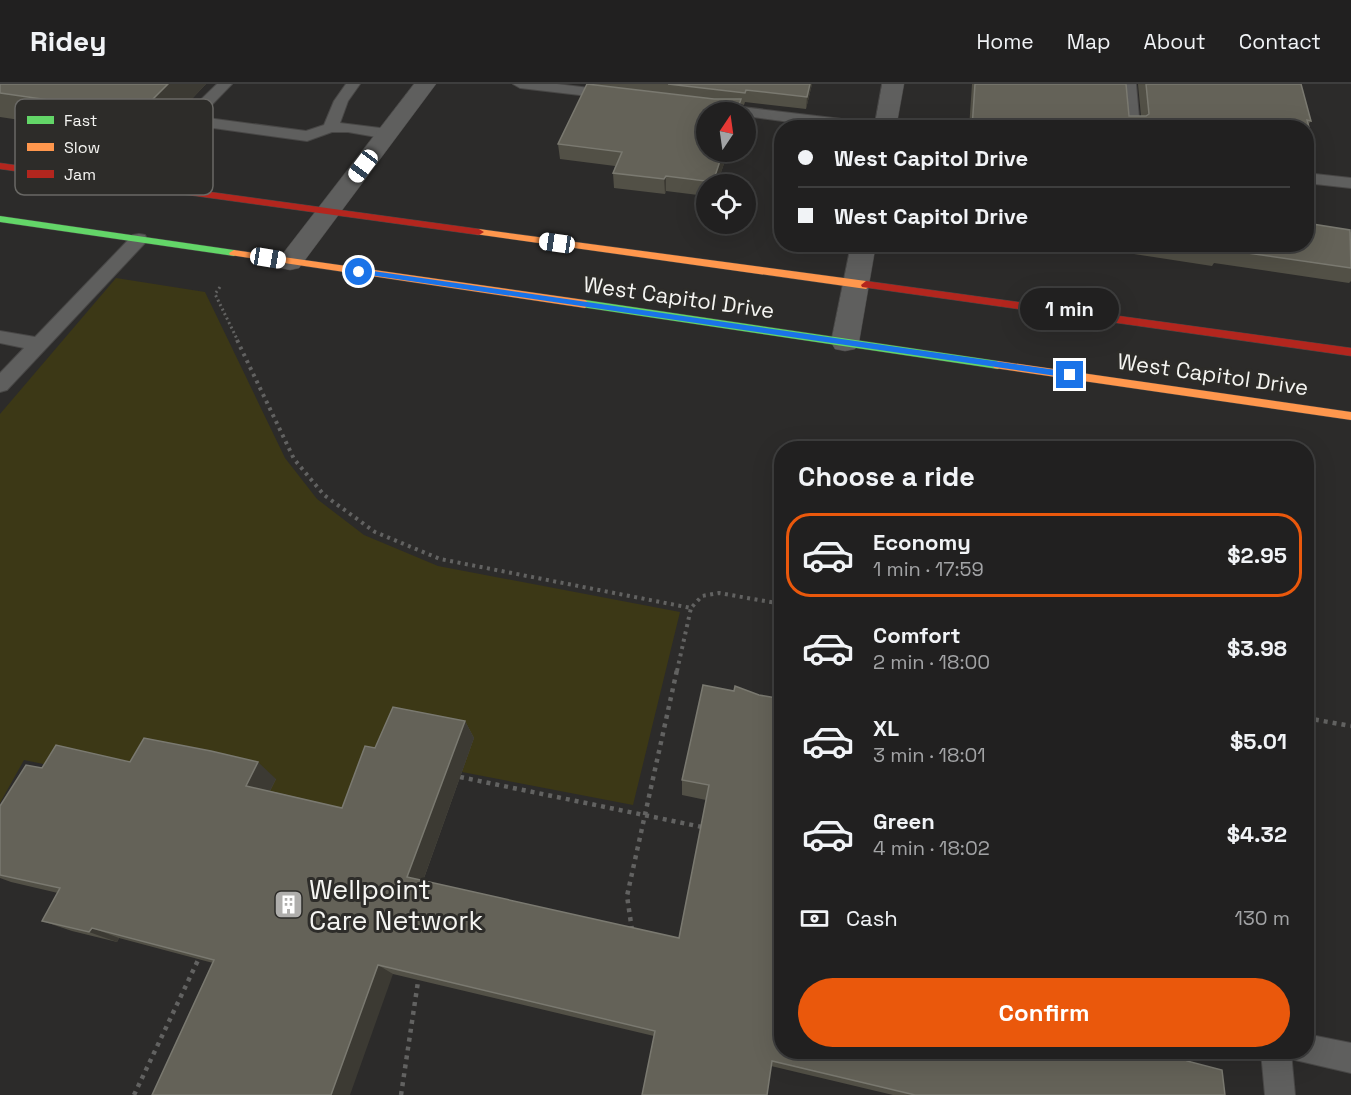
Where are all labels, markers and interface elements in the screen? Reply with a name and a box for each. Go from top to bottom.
text: Ridey [30,23,106,59]
text: Home [976,28,1034,55]
text: Map [1067,28,1111,55]
text: About [1144,28,1206,55]
text: Contact [1239,28,1321,55]
legend [15,99,213,195]
north arrow [696,102,756,162]
map controls [696,102,756,234]
text: Fast [64,110,97,131]
text: Slow [64,137,100,158]
text: West Capitol Drive [834,144,1028,172]
car [345,146,381,186]
text: Jam [64,164,96,185]
button: locate [696,174,756,234]
text: West Capitol Drive [834,202,1028,230]
car [538,232,576,254]
car [249,246,287,270]
route start [345,258,372,285]
street label: West Capitol Drive [582,270,776,324]
callout: 1 min [1020,288,1120,330]
text: 1 min [1045,296,1094,322]
street label: West Capitol Drive [1116,347,1310,401]
route end [1056,361,1083,388]
text: Choose a ride [798,459,975,494]
icon: car [801,528,855,582]
text: Economy [873,528,971,556]
text: $2.95 [1227,541,1287,569]
text: 1 min · 17:59 [873,556,984,582]
icon: car [801,621,855,675]
text: Comfort [873,621,961,649]
text: $3.98 [1227,634,1287,662]
text: 2 min · 18:00 [873,649,990,675]
icon: car [801,714,855,768]
text: XL [873,714,899,742]
text: $5.01 [1230,727,1287,755]
text: 3 min · 18:01 [873,742,986,768]
icon: car [801,807,855,861]
text: Green [873,807,935,835]
text: $4.32 [1227,820,1287,848]
text: 4 min · 18:02 [873,835,990,861]
place label: Wellpoint Care Network [309,872,483,938]
building icon: Wellpoint Care Network [272,889,304,921]
icon: cash [798,902,831,935]
text: Cash [846,904,898,932]
text: 130 m [1234,905,1290,931]
button: Confirm [798,978,1290,1047]

